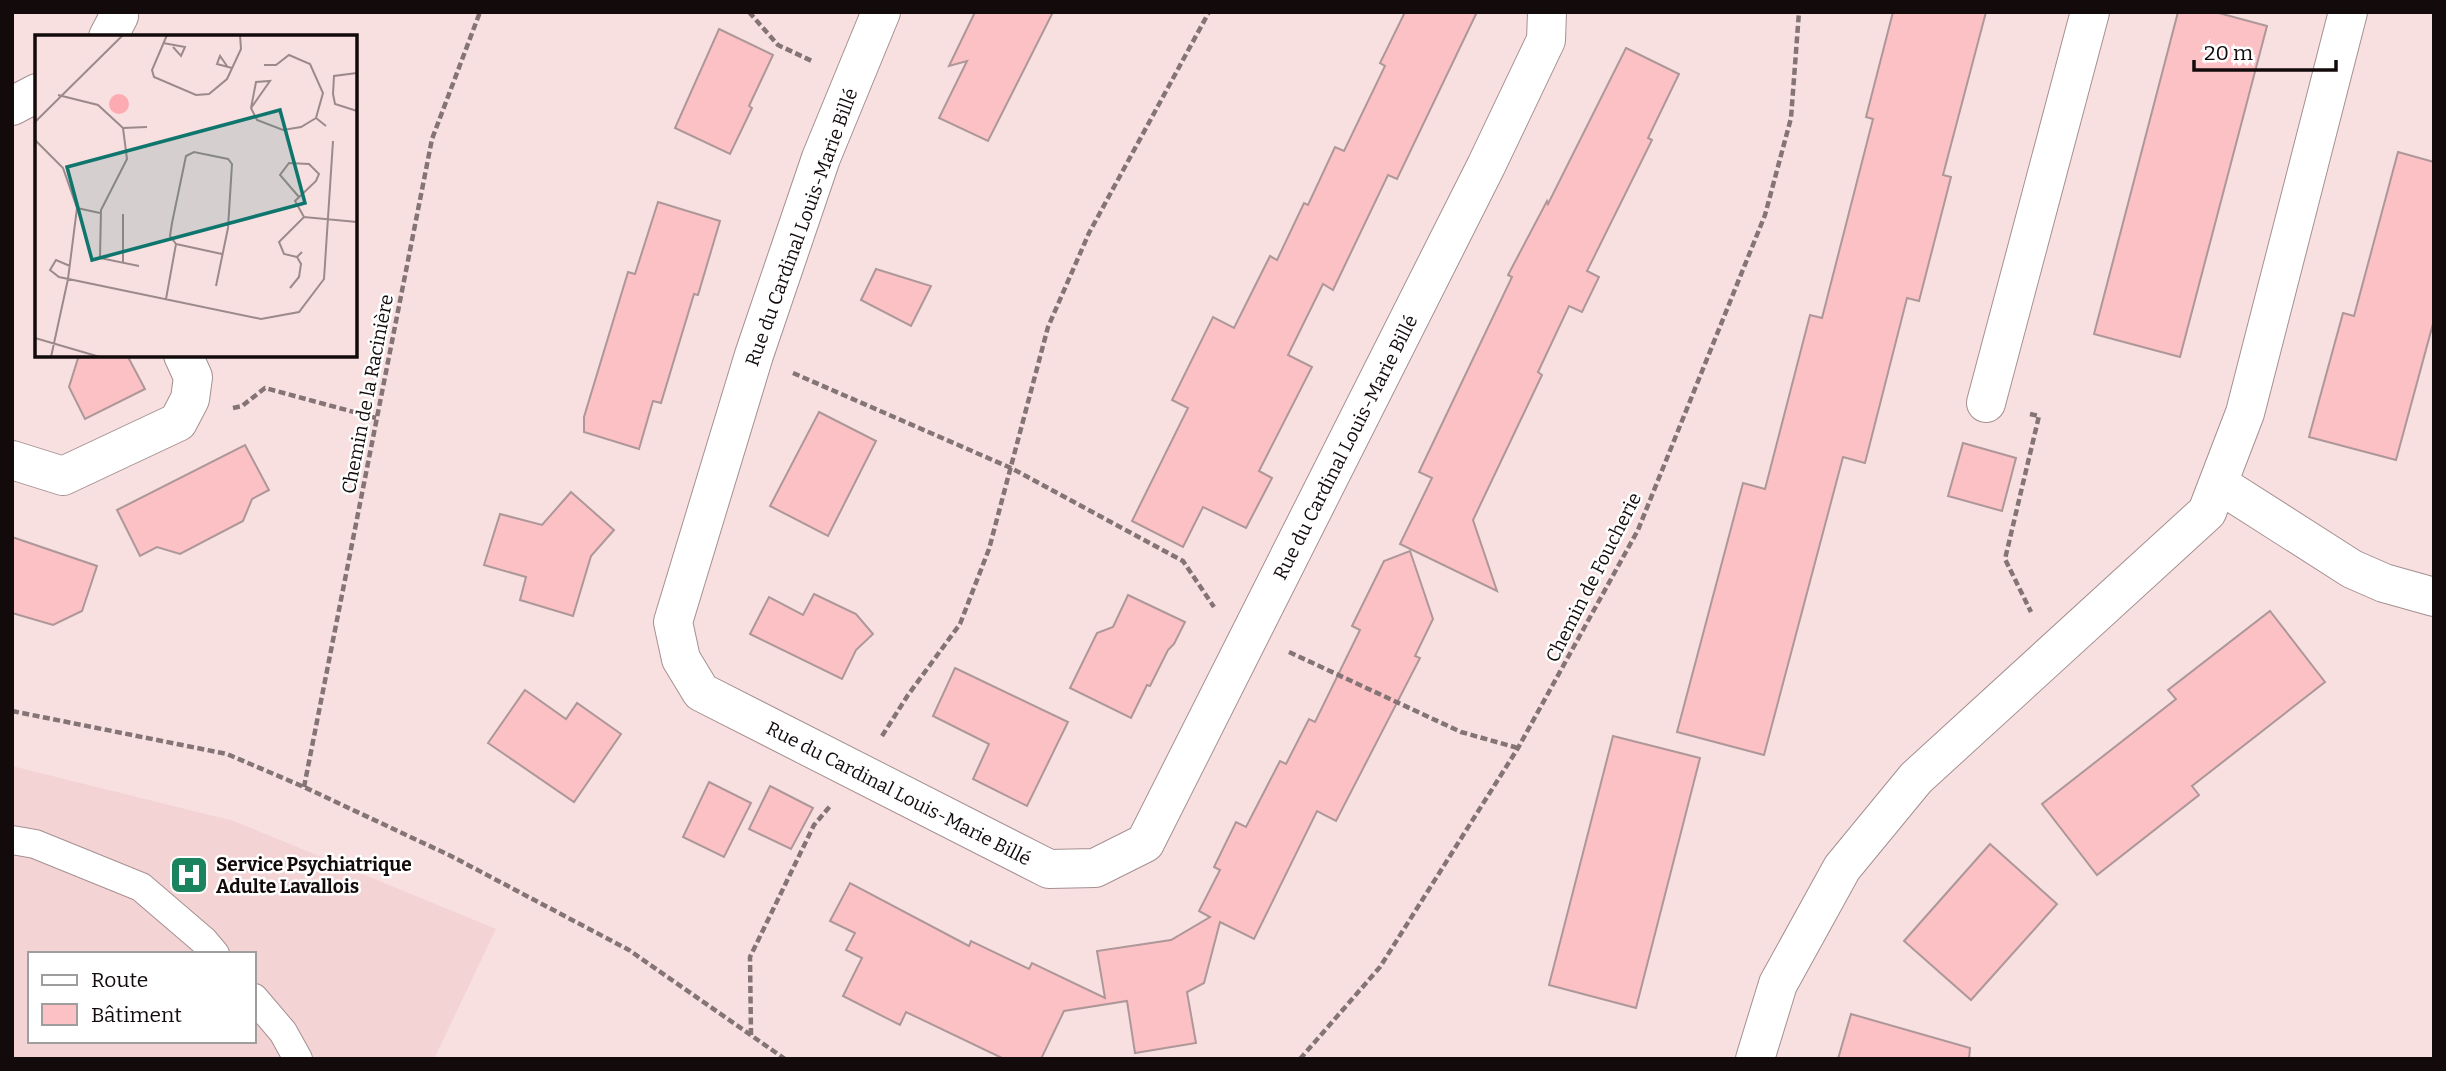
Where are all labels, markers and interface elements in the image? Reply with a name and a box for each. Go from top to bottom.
scale bar [2194,28,2336,72]
inset map [35,35,357,357]
text: 20 m [2204,40,2253,66]
street label: Rue du Cardinal Louis-Marie Billé [740,85,863,369]
street label: Chemin de la Racinière [337,292,398,496]
street label: Rue du Cardinal Louis-Marie Billé [1268,311,1422,583]
street label: Chemin de Foucherie [1541,489,1646,666]
street label: Rue du Cardinal Louis-Marie Billé [763,716,1035,870]
place label: Service Psychiatrique Adulte Lavallois [216,853,412,898]
hospital icon: Service Psychiatrique Adulte Lavallois [168,854,210,896]
legend [28,952,256,1043]
text: Route [91,967,148,993]
text: Bâtiment [91,1002,182,1028]

